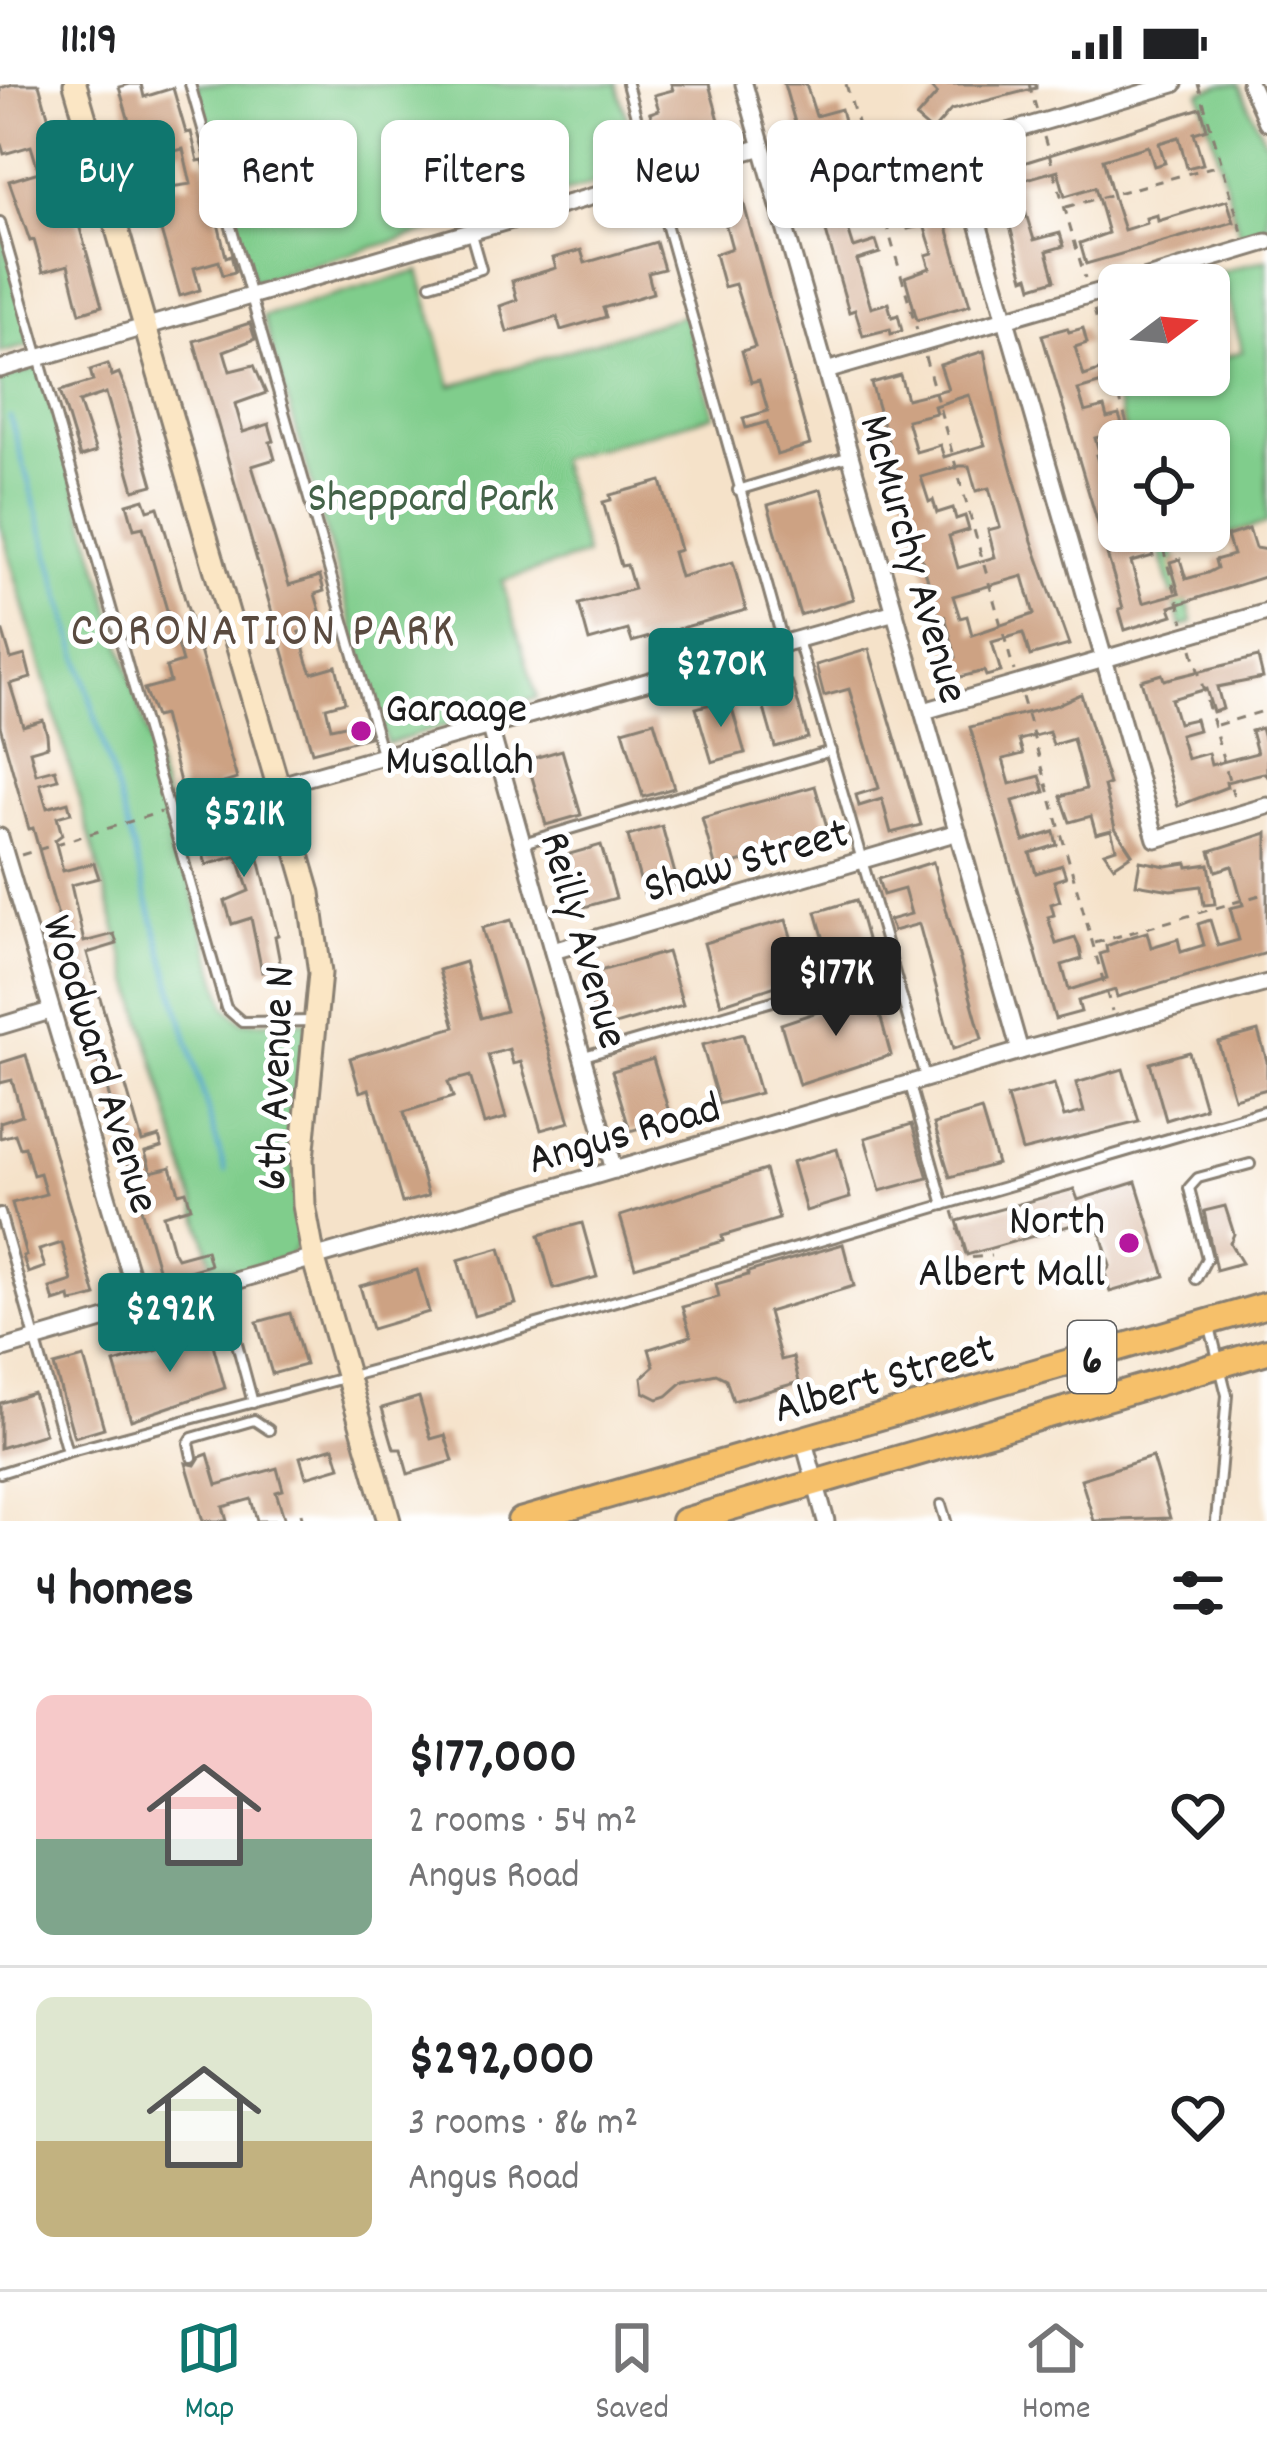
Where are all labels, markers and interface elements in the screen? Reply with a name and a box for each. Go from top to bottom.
text: 11:19 [60,10,118,74]
chip: Buy [36,120,175,228]
chip: Rent [199,120,357,228]
chip: Filters [381,120,569,228]
chip: New [593,120,743,228]
chip: Apartment [767,120,1026,228]
north arrow [1098,264,1230,396]
map controls [1098,264,1230,552]
street label: McMurchy Avenue [839,408,982,712]
button: locate [1098,420,1230,552]
park label: Sheppard Park [307,469,555,533]
district label: CORONATION PARK [70,600,458,669]
pin: $270K [637,628,805,730]
text: $270K [675,639,767,694]
place label: Garaage Musallah [385,680,534,796]
marker: Garaage Musallah [348,718,374,744]
pin: $521K [160,778,328,880]
text: $521K [203,789,285,844]
street label: Shaw Street [637,804,857,923]
street label: Reilly Avenue [519,825,642,1057]
street label: Woodward Avenue [22,908,173,1222]
pin: $177K [752,937,920,1039]
text: $177K [798,948,874,1003]
street label: 6th Avenue N [243,965,315,1192]
street label: Angus Road [521,1079,729,1195]
place label: North Albert Mall [918,1192,1105,1308]
marker: North Albert Mall [1116,1230,1142,1256]
pin: $292K [86,1273,254,1375]
text: $292K [125,1284,215,1339]
street label: Albert Street [767,1320,1003,1444]
road number: 6 [1068,1321,1116,1393]
text: 4 homes [36,1557,194,1629]
icon: filters [1165,1560,1231,1626]
text: $177,000 [408,1724,577,1796]
icon: home [132,1743,276,1887]
icon: heart [1165,1782,1231,1848]
text: 2 rooms · 54 m² [408,1796,637,1851]
text: Angus Road [408,1851,579,1906]
text: $292,000 [408,2026,595,2098]
icon: home [132,2045,276,2189]
icon: heart [1165,2084,1231,2150]
text: 3 rooms · 86 m² [408,2098,638,2153]
text: Angus Road [408,2153,579,2208]
tab: Map [176,2315,242,2434]
tab: Saved [595,2315,669,2434]
tab: Home [1022,2315,1091,2434]

